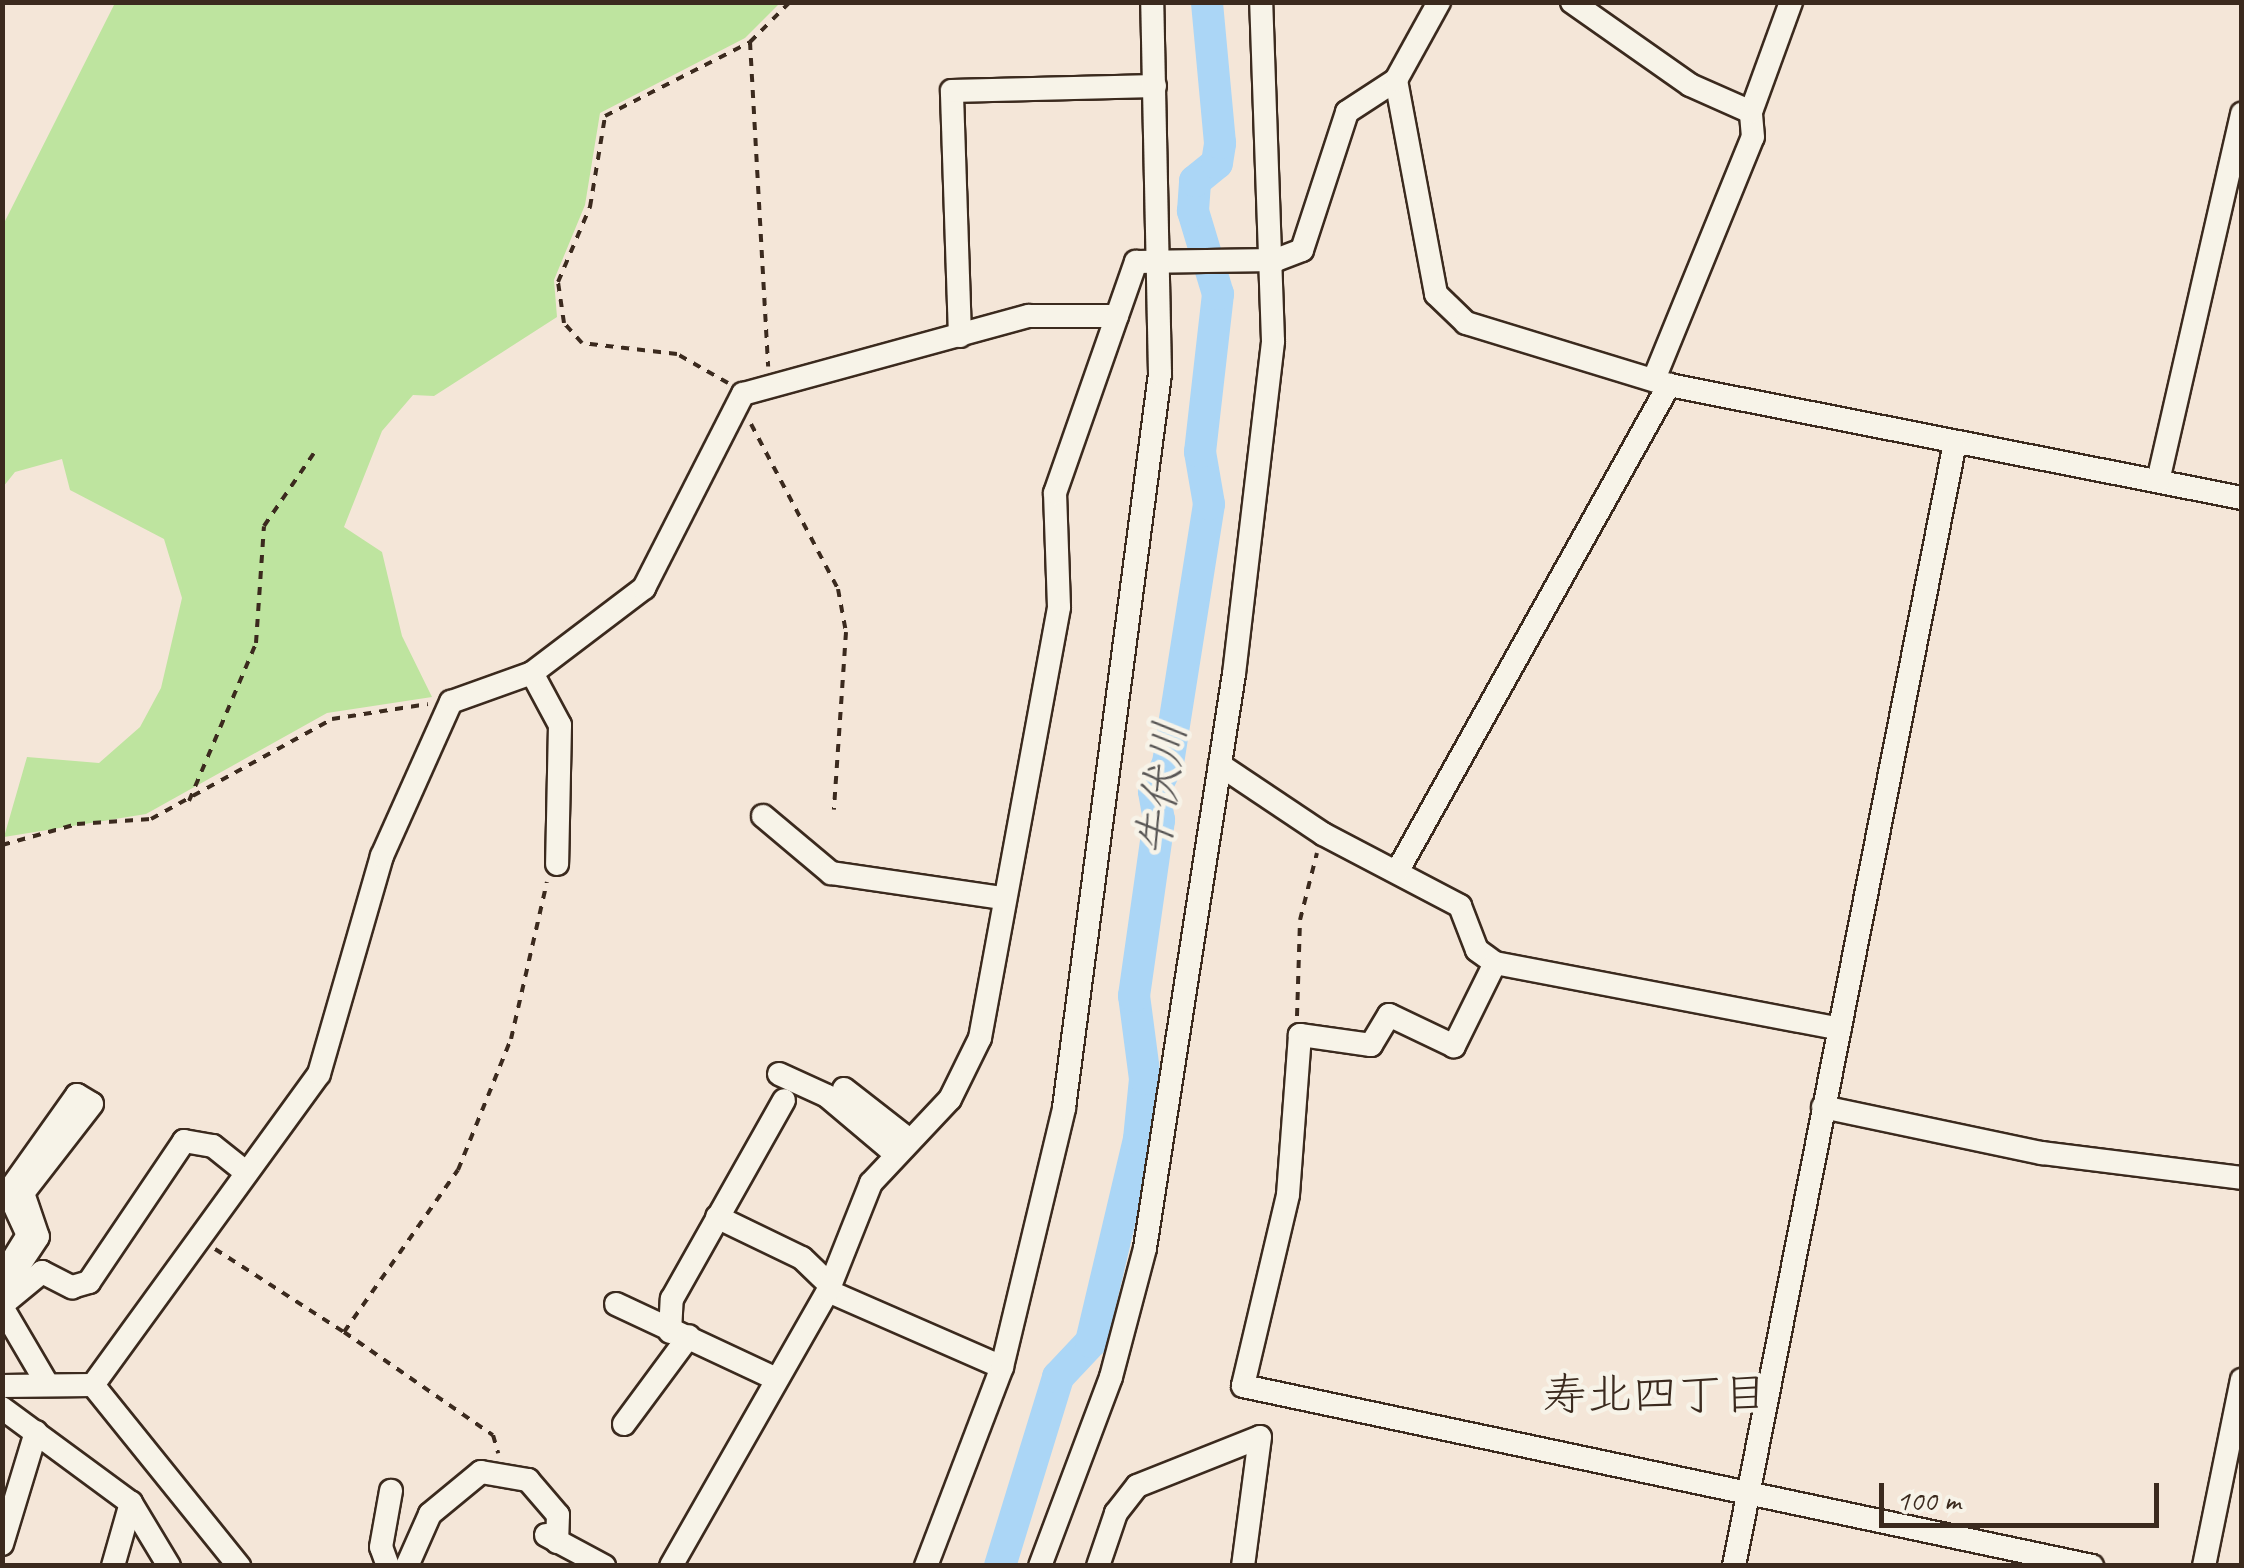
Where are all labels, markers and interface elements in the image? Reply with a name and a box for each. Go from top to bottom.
water label: 牛伏川 [1126,718,1198,860]
district label: 寿北四丁目 [1543,1368,1767,1422]
scale bar [1884,1463,2164,1525]
text: 100 m [1896,1481,1961,1519]

